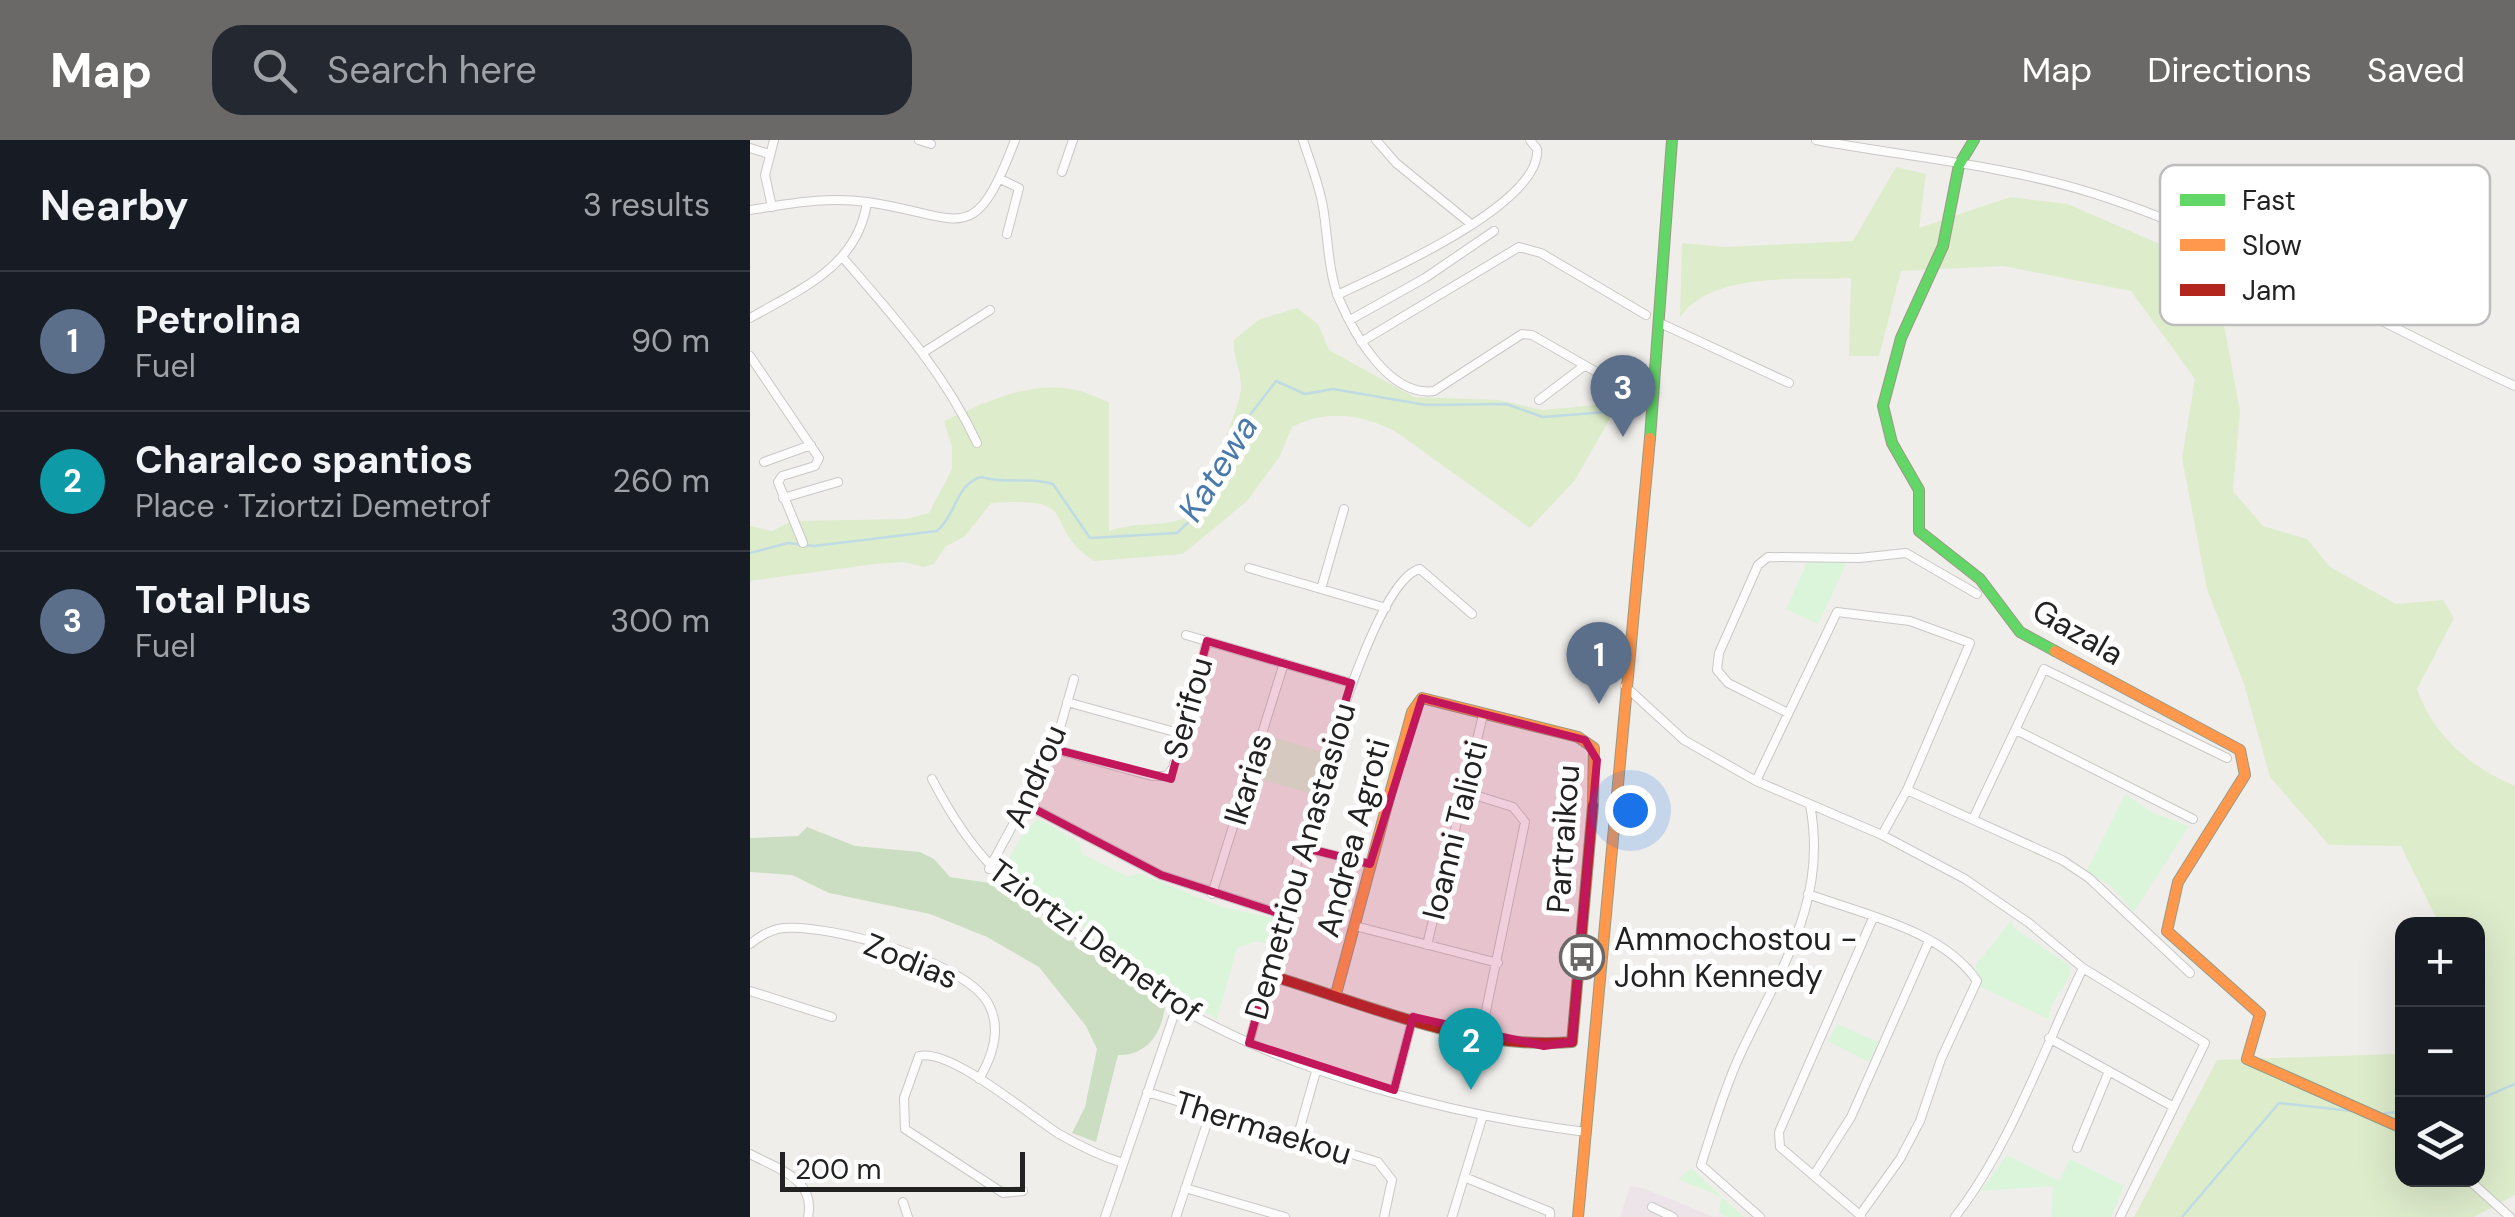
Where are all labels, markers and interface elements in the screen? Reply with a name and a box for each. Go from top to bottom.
search box [212,25,912,115]
text: Map [50,39,152,102]
icon: search [247,43,302,98]
text: Search here [327,45,537,95]
text: Map [2022,47,2092,93]
text: Directions [2147,47,2312,93]
text: Saved [2367,47,2465,93]
legend [2160,165,2490,325]
text: Nearby [40,178,189,233]
text: Fast [2242,182,2296,219]
text: 3 results [583,184,710,226]
text: Slow [2242,227,2302,264]
text: Jam [2242,272,2296,309]
text: Petrolina [135,295,301,345]
text: 1 [67,320,78,362]
text: 90 m [631,320,710,362]
text: Fuel [135,345,196,387]
pin: 3 [1590,354,1656,437]
water label: Katewa [1167,406,1269,530]
text: Charalco spantios [135,435,473,485]
text: 2 [63,460,82,502]
text: 260 m [613,460,710,502]
text: Place · Tziortzi Demetrof [135,485,491,527]
text: Total Plus [135,575,312,625]
street label: Gazala [2025,589,2131,675]
text: 3 [63,600,82,642]
text: 300 m [610,600,710,642]
pin: 1 [1566,622,1632,704]
text: Fuel [135,625,196,667]
street label: Serifou [1154,652,1222,764]
street label: Demetriou Anastasiou [1235,698,1365,1024]
street label: Androu [994,718,1076,834]
street label: Ikarias [1214,728,1282,830]
street label: Andrea Agroti [1306,734,1400,942]
street label: Ioanni Talioti [1412,736,1498,924]
street label: Partraikou [1537,763,1589,915]
your location [1605,785,1656,836]
street label: Tziortzi Demetrof [980,850,1210,1032]
map controls [2395,917,2485,1187]
button: + [2395,917,2485,1007]
place label: Ammochostou - John Kennedy [1614,918,1858,997]
street label: Zodias [858,923,964,999]
bus stop icon: Ammochostou - John Kennedy [1559,934,1605,980]
button: − [2395,1007,2485,1097]
pin: 2 [1438,1008,1504,1090]
street label: Thermaekou [1169,1081,1357,1175]
button: layers [2395,1097,2485,1187]
scale bar [780,1147,1025,1192]
text: 200 m [795,1151,882,1188]

